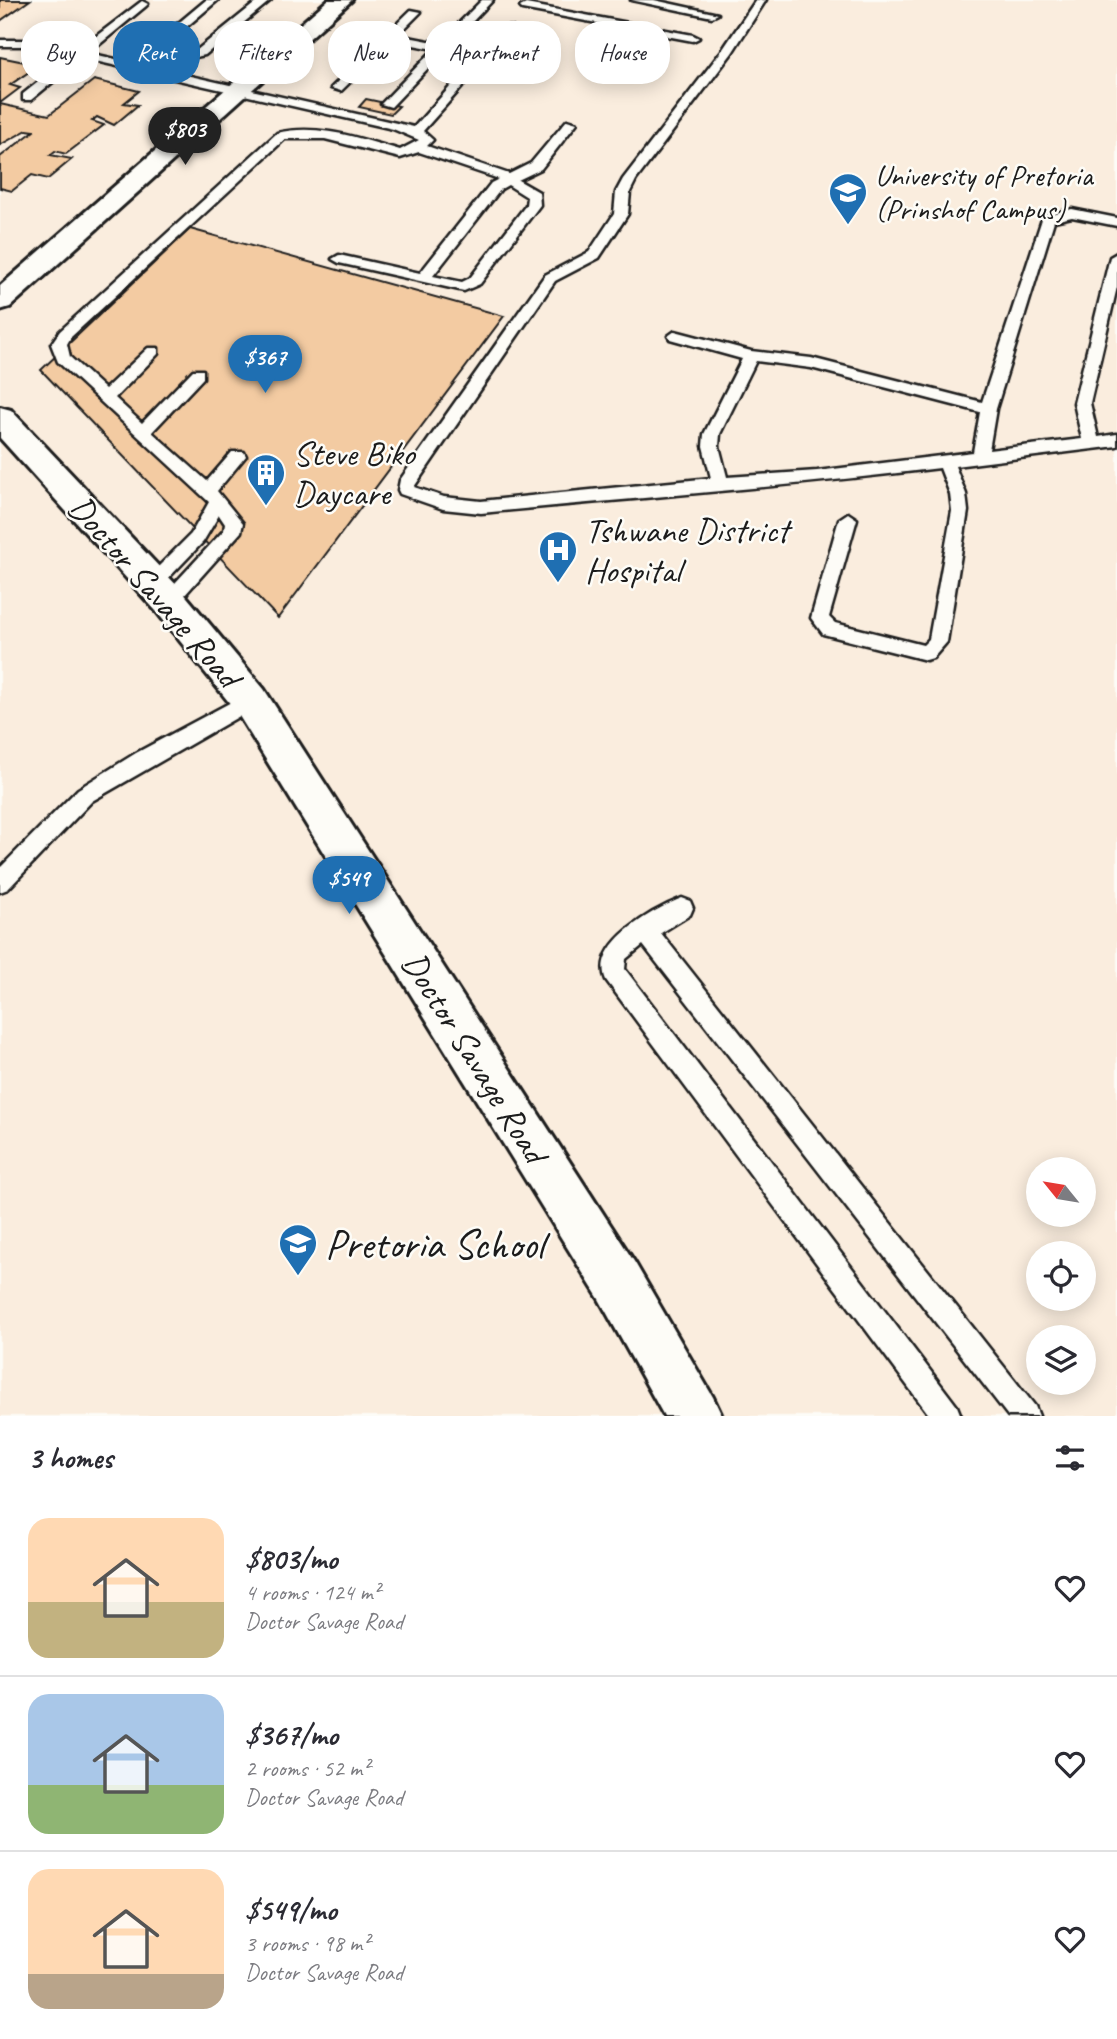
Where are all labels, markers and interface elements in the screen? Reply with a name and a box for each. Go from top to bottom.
chip: Buy [21,21,99,84]
chip: Rent [113,21,200,84]
chip: Filters [214,21,314,84]
chip: New [328,21,411,84]
chip: Apartment [425,21,561,84]
chip: House [575,21,670,84]
pin: $803 [144,108,226,167]
text: $803 [164,115,206,144]
place label: University of Pretoria (Prinshof Campus) [875,156,1094,228]
school or university icon: University of Pretoria (Prinshof Campus) [827,171,869,226]
pin: $367 [224,336,306,395]
text: $367 [244,343,286,372]
place label: Steve Biko Daycare [293,431,416,516]
building icon: Steve Biko Daycare [245,452,287,507]
street label: Doctor Savage Road [59,486,254,701]
place label: Tshwane District Hospital [585,508,793,593]
hospital icon: Tshwane District Hospital [537,529,579,584]
pin: $549 [308,856,390,916]
text: $549 [329,864,369,893]
street label: Doctor Savage Road [392,943,560,1176]
north arrow [1026,1157,1096,1227]
map controls [1026,1157,1096,1395]
place label: Pretoria School [325,1218,551,1271]
school or university icon: Pretoria School [277,1222,319,1277]
button: locate [1026,1241,1096,1311]
button: layers [1026,1325,1096,1395]
text: 3 homes [28,1439,113,1477]
icon: filters [1051,1439,1089,1477]
text: $803/mo [245,1540,337,1578]
icon: home [84,1546,168,1630]
icon: heart [1051,1569,1089,1607]
text: 4 rooms · 124 m² [245,1578,380,1607]
text: Doctor Savage Road [245,1607,403,1636]
text: $367/mo [245,1716,338,1754]
icon: home [84,1722,168,1806]
icon: heart [1051,1745,1089,1783]
text: 2 rooms · 52 m² [245,1754,369,1783]
text: Doctor Savage Road [245,1783,403,1812]
text: $549/mo [245,1891,337,1929]
icon: home [84,1897,168,1981]
icon: heart [1051,1920,1089,1958]
text: 3 rooms · 98 m² [245,1929,369,1958]
text: Doctor Savage Road [245,1958,403,1987]

